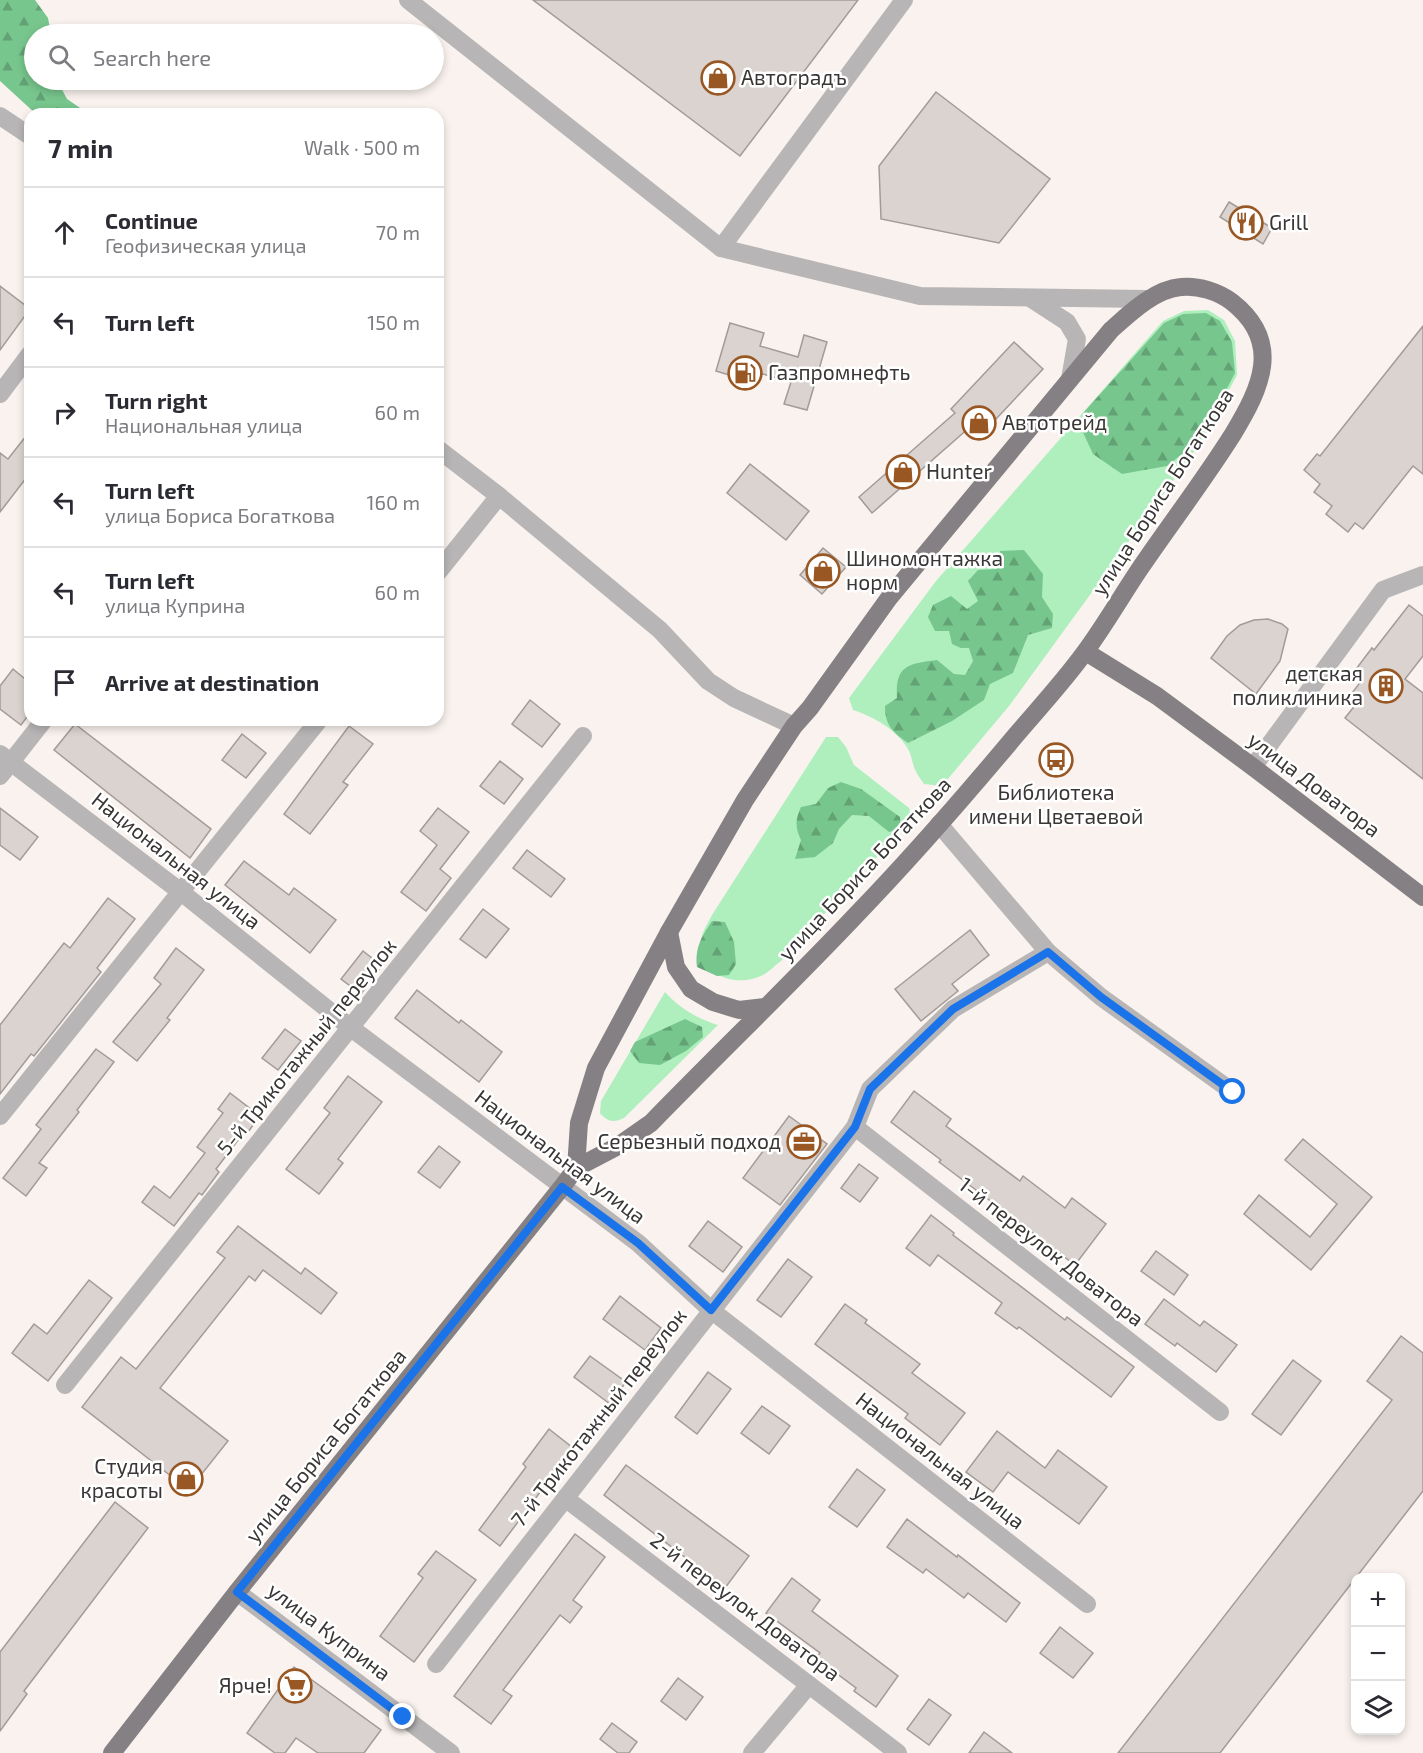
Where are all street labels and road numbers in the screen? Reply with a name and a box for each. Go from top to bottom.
street label: улица Бориса Богаткова [1085,383,1239,600]
street label: улица Доватора [1243,726,1386,842]
street label: улица Бориса Богаткова [772,771,956,966]
street label: Национальная улица [87,786,266,934]
street label: 5-й Трикотажный переулок [211,933,402,1160]
street label: Национальная улица [470,1083,651,1229]
street label: 1-й переулок Доватора [954,1171,1149,1332]
street label: 7-й Трикотажный переулок [505,1303,692,1532]
street label: улица Бориса Богаткова [239,1343,411,1547]
street label: Национальная улица [851,1386,1030,1534]
street label: 2-й переулок Доватора [645,1526,846,1686]
street label: улица Куприна [263,1577,396,1686]

